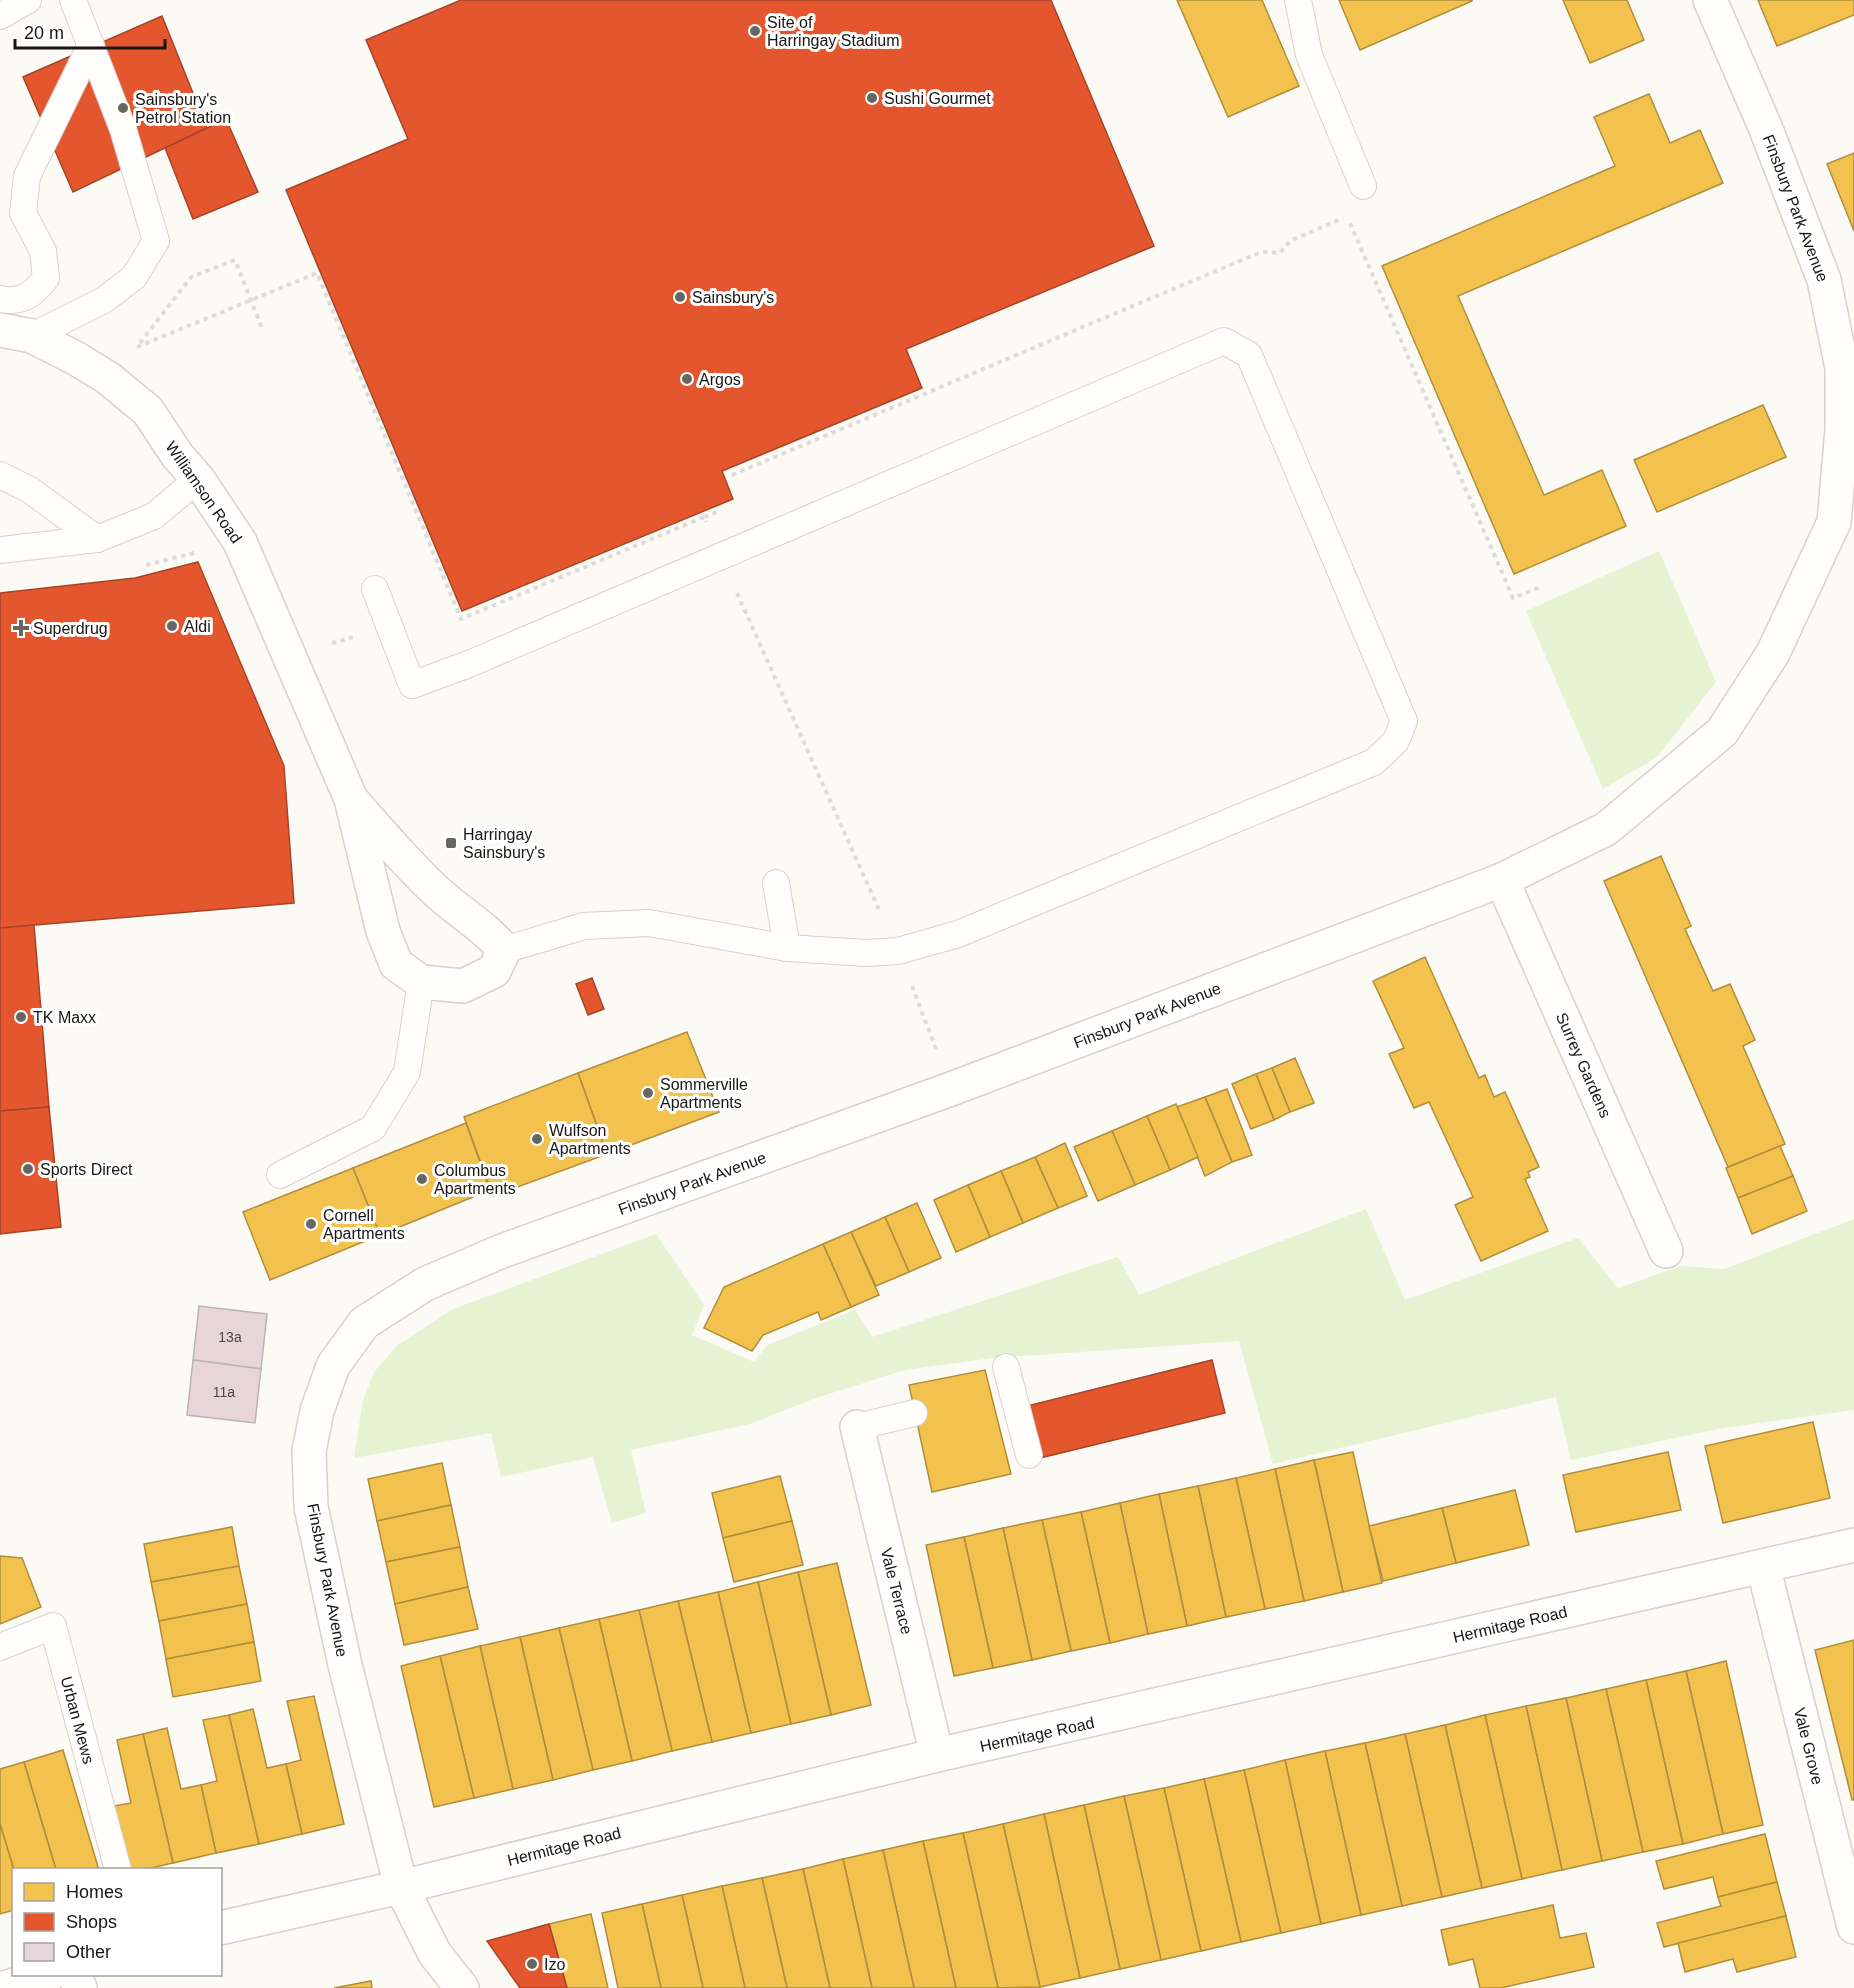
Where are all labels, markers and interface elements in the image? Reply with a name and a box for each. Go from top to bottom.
scale bar [15,12,165,50]
place label: Site of Harringay Stadium [767,14,900,49]
text: 20 m [24,23,64,43]
marker: Site of Harringay Stadium [748,24,762,38]
place label: Sushi Gourmet [884,90,991,107]
place label: Sainsbury's Petrol Station [135,91,231,126]
marker: Sushi Gourmet [865,91,879,105]
marker: Sainsbury's Petrol Station [116,101,130,115]
street label: Finsbury Park Avenue [1760,132,1831,284]
place label: Sainsbury's [692,289,774,306]
marker: Sainsbury's [673,290,687,304]
place label: Argos [699,371,741,388]
marker: Argos [680,372,694,386]
street label: Williamson Road [162,438,245,546]
place label: Aldi [184,618,211,635]
marker: Aldi [165,619,179,633]
place label: Superdrug [33,620,108,637]
marker: Superdrug [14,621,28,635]
place label: Harringay Sainsbury's [463,826,545,861]
marker: Harringay Sainsbury's [444,836,458,850]
street label: Finsbury Park Avenue [1071,980,1223,1051]
place label: TK Maxx [33,1009,96,1026]
marker: TK Maxx [14,1010,28,1024]
street label: Surrey Gardens [1553,1010,1614,1120]
place label: Sommerville Apartments [660,1076,748,1111]
marker: Sommerville Apartments [641,1086,655,1100]
place label: Wulfson Apartments [549,1122,631,1157]
marker: Wulfson Apartments [530,1132,544,1146]
street label: Finsbury Park Avenue [616,1149,769,1218]
place label: Sports Direct [40,1161,133,1178]
marker: Sports Direct [21,1162,35,1176]
place label: Columbus Apartments [434,1162,516,1197]
marker: Columbus Apartments [415,1172,429,1186]
place label: Cornell Apartments [323,1207,405,1242]
marker: Cornell Apartments [304,1217,318,1231]
house number: 13a [218,1329,242,1345]
house number: 11a [213,1384,235,1400]
street label: Finsbury Park Avenue [304,1502,351,1658]
street label: Vale Terrace [878,1546,915,1636]
street label: Hermitage Road [1451,1603,1569,1646]
street label: Urban Mews [58,1675,97,1766]
street label: Vale Grove [1791,1706,1826,1787]
street label: Hermitage Road [978,1714,1096,1755]
street label: Hermitage Road [506,1824,623,1869]
legend [12,1868,222,1976]
text: Homes [66,1882,123,1902]
text: Shops [66,1912,117,1932]
text: Other [66,1942,111,1962]
place label: Izo [544,1956,565,1973]
marker: Izo [525,1957,539,1971]

